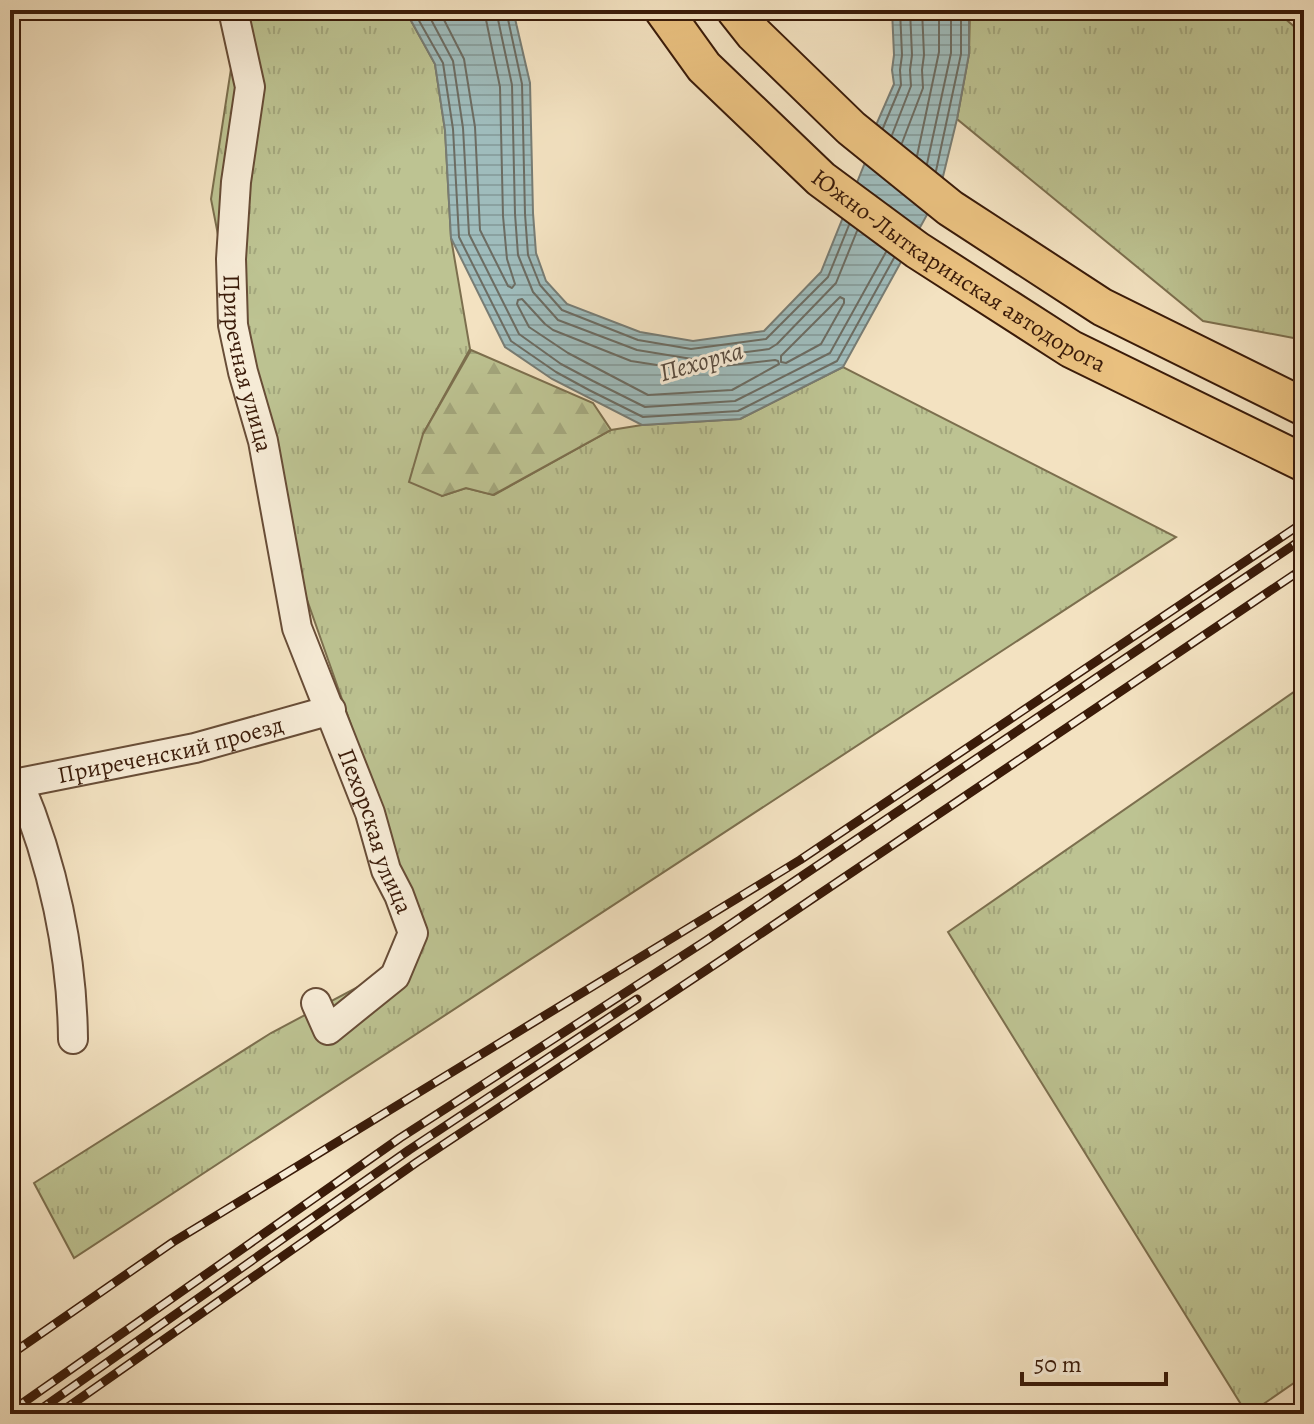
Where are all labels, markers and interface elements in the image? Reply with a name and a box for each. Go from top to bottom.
street label: Южно-Лыткаринская автодорога [805,161,1112,380]
street label: Приречная улица [215,274,281,455]
water label: Пехорка [655,333,747,390]
street label: Приреченский проезд [55,708,287,791]
street label: Пехорская улица [330,744,421,918]
scale bar [1022,1336,1166,1386]
text: 50 m [1034,1348,1082,1380]

